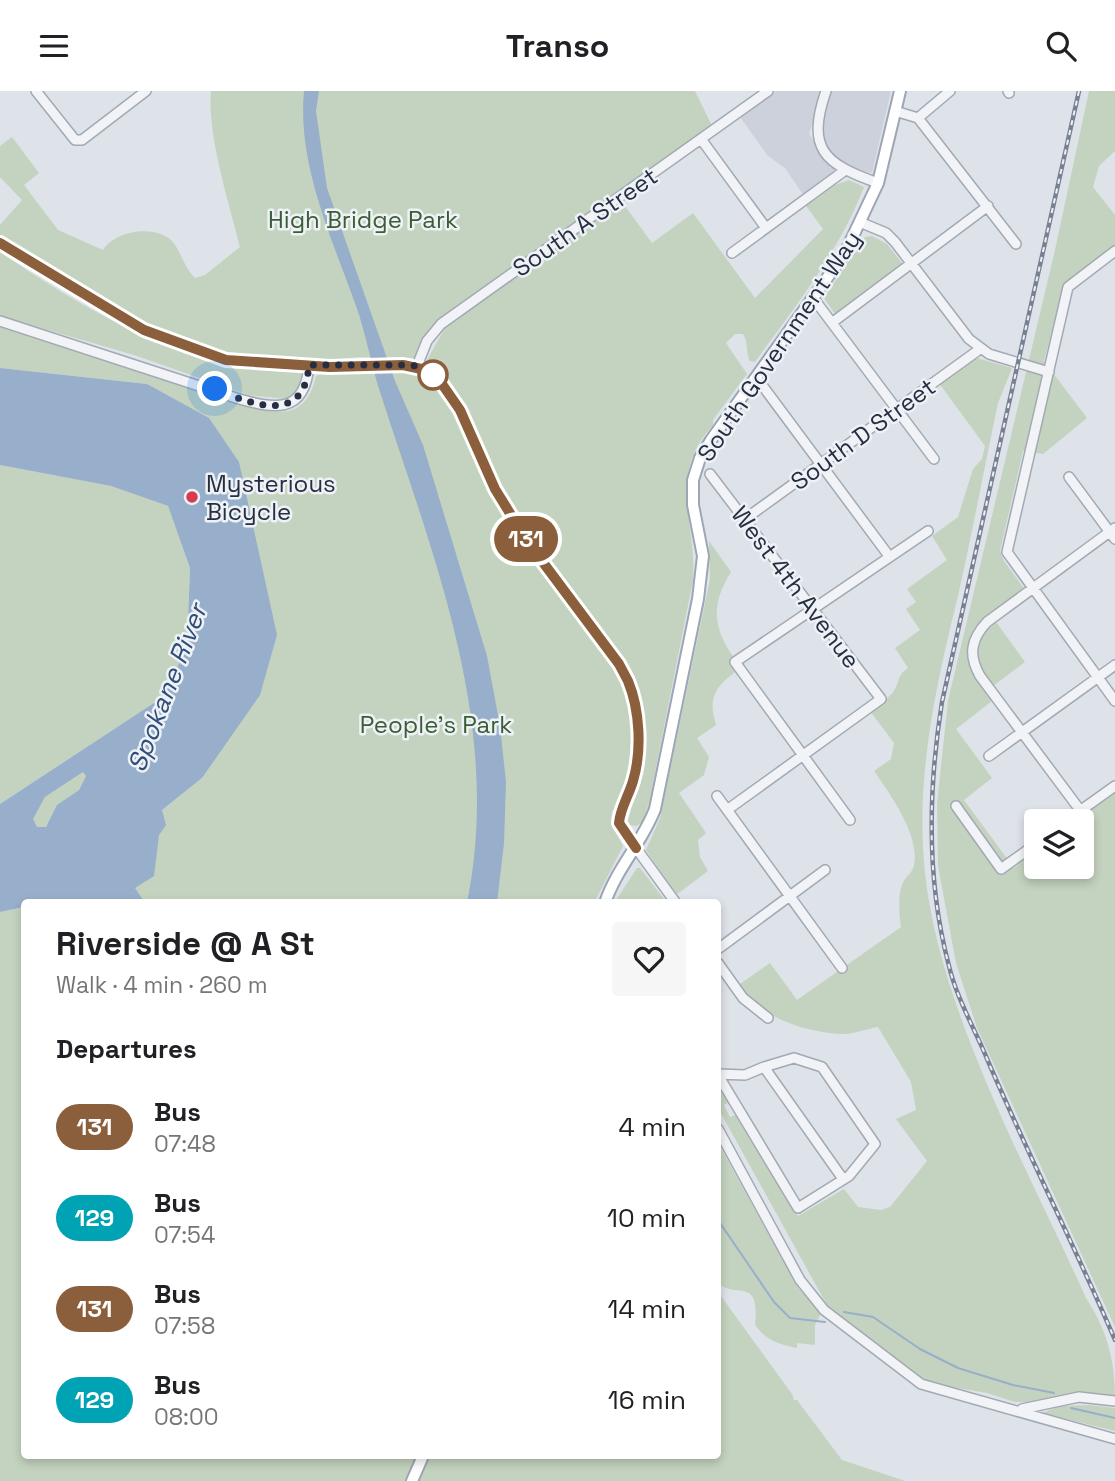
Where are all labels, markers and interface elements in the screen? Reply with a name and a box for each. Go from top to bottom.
text: Transo [506,26,609,66]
icon: menu [35,27,73,65]
icon: search [1042,27,1080,65]
street label: South A Street [506,161,664,283]
park label: High Bridge Park [268,204,458,235]
street label: South Government Way [690,225,868,467]
unlabelled marker [418,360,448,390]
your location [197,371,232,406]
street label: South D Street [784,371,942,497]
place label: Mysterious Bicycle [206,468,336,527]
marker: Mysterious Bicycle [184,489,200,505]
street label: West 4th Avenue [725,499,867,675]
line badge: 131 [486,516,566,562]
text: 131 [508,523,544,554]
water label: Spokane River [119,596,216,777]
park label: People's Park [360,709,512,740]
map controls [1024,809,1094,879]
button: layers [1024,809,1094,879]
button: heart [612,922,686,996]
text: Riverside @ A St [56,923,315,965]
text: Walk · 4 min · 260 m [56,970,268,1000]
text: Departures [56,1032,197,1066]
text: Bus [154,1095,201,1129]
text: 4 min [618,1110,686,1144]
text: 131 [77,1111,112,1142]
text: 07:48 [154,1129,216,1159]
text: Bus [154,1186,201,1220]
text: 10 min [607,1201,686,1235]
text: 129 [75,1202,114,1233]
text: 07:54 [154,1220,215,1250]
text: Bus [154,1277,201,1311]
text: 14 min [608,1292,686,1326]
text: 131 [77,1293,112,1324]
text: 07:58 [154,1311,215,1341]
text: Bus [154,1368,201,1402]
text: 16 min [608,1383,686,1417]
text: 129 [75,1384,114,1415]
text: 08:00 [154,1402,218,1432]

